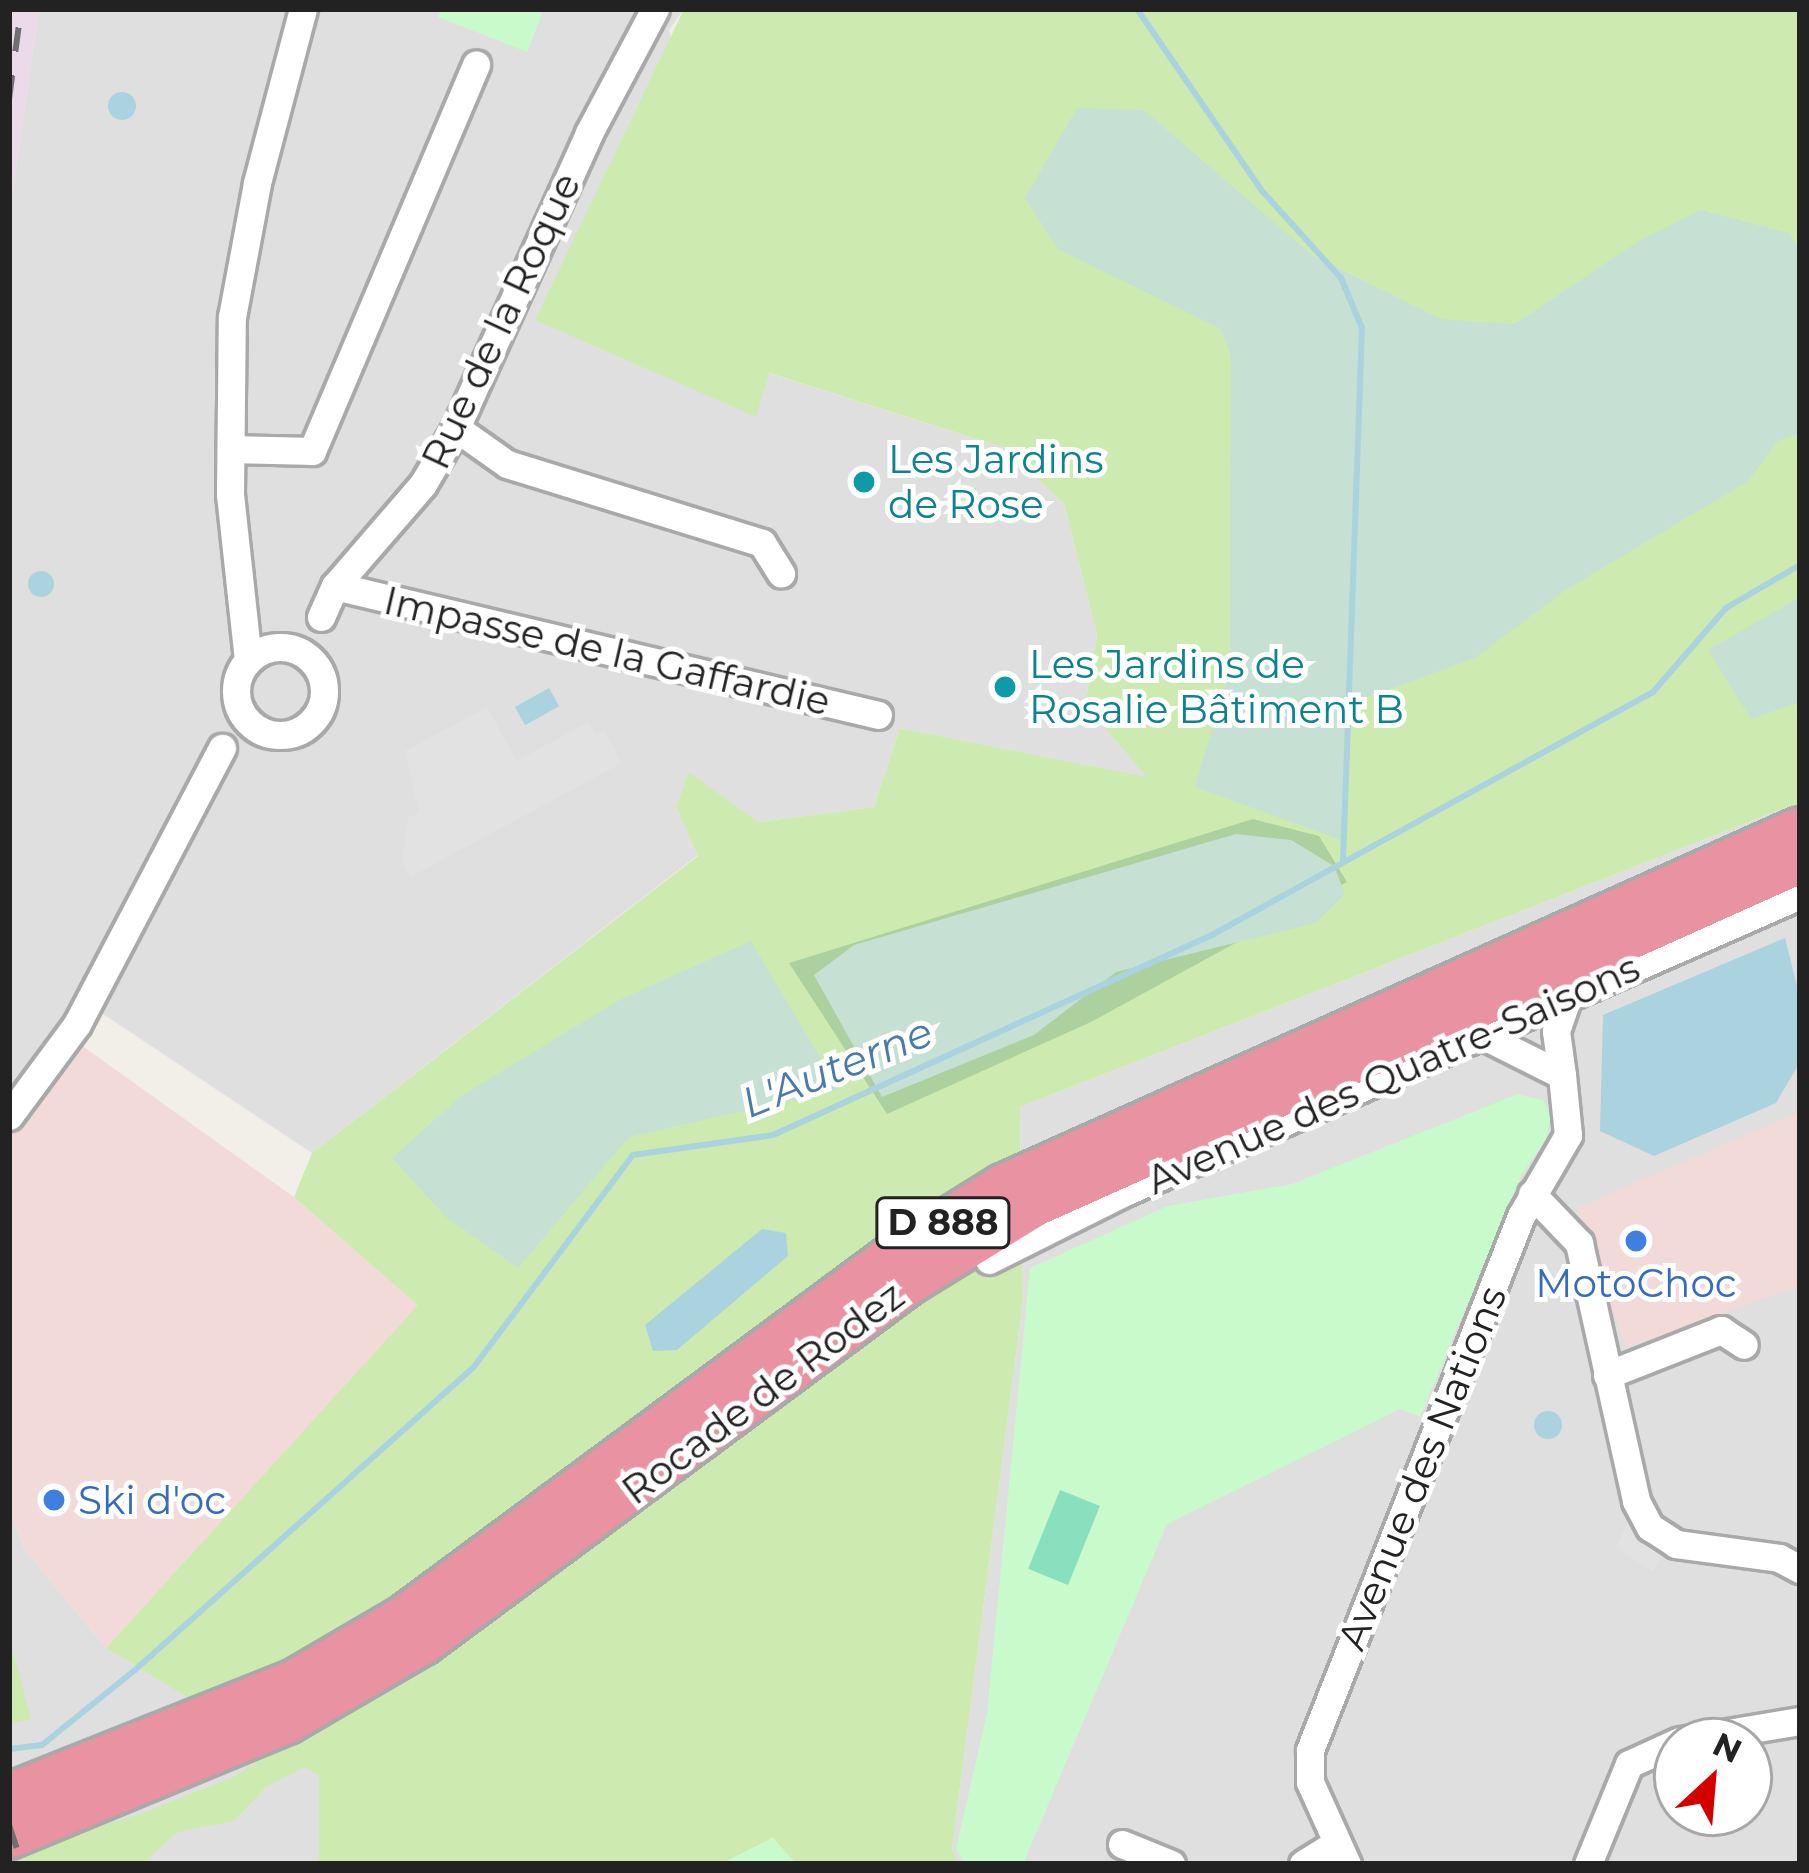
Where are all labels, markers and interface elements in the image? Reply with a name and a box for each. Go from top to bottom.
street label: Rue de la Roque [412,166,590,476]
place label: Les Jardins de Rose [888,437,1103,528]
marker: Les Jardins de Rose [851,469,877,495]
street label: Impasse de la Gaffardie [379,577,835,725]
place label: Les Jardins de Rosalie Bâtiment B [1029,642,1404,733]
marker: Les Jardins de Rosalie Bâtiment B [992,674,1018,700]
street label: Avenue des Quatre-Saisons [1140,944,1646,1204]
water label: L'Auterne [734,1006,940,1128]
road number: D 888 [874,1193,1012,1253]
marker: MotoChoc [1623,1228,1649,1254]
place label: MotoChoc [1535,1260,1737,1306]
street label: Rocade de Rodez [613,1272,913,1514]
street label: Avenue des Nations [1328,1280,1516,1656]
place label: Ski d'oc [78,1477,226,1523]
marker: Ski d'oc [41,1487,67,1513]
north arrow [1653,1717,1773,1837]
text: N [1707,1724,1748,1771]

